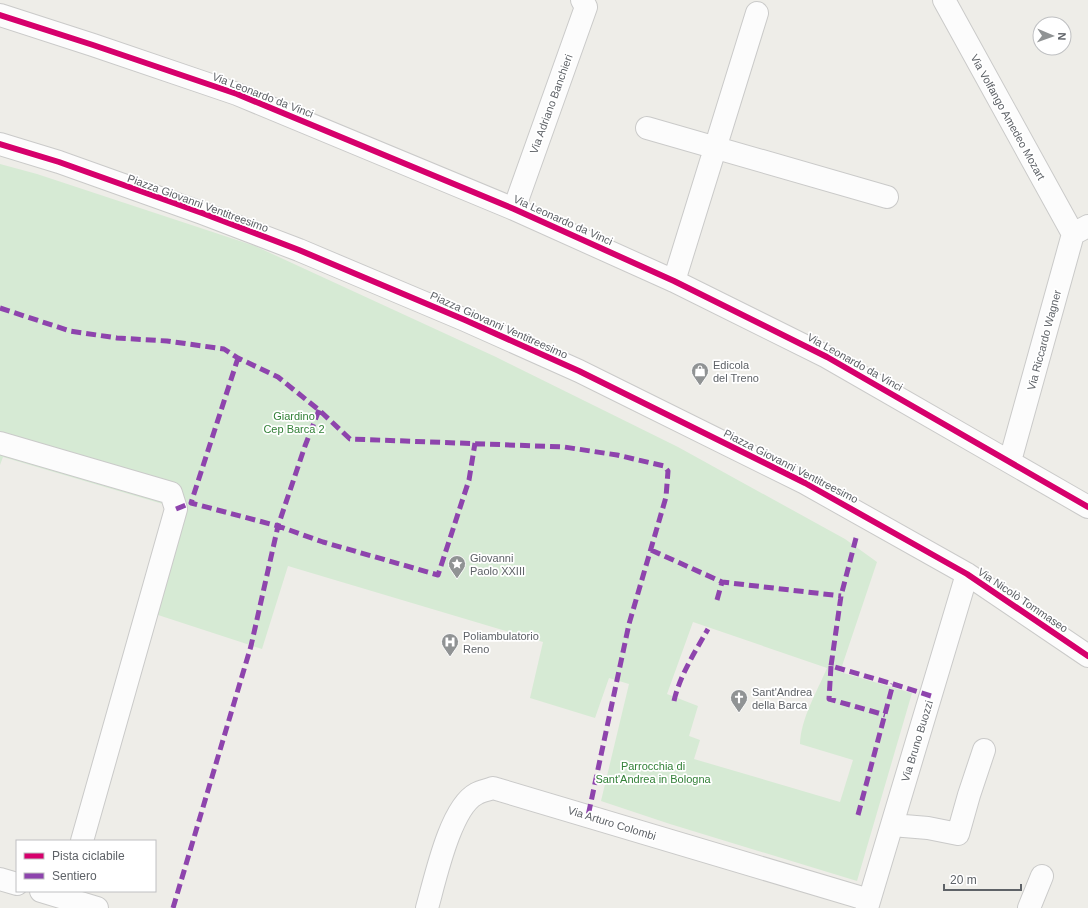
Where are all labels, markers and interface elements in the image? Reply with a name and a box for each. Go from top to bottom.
north arrow [1032,16,1072,56]
text: N [1056,32,1068,41]
street label: Via Volfango Amedeo Mozart [968,52,1048,182]
street label: Via Adriano Banchieri [527,53,575,155]
street label: Via Leonardo da Vinci [211,70,315,120]
street label: Piazza Giovanni Ventitreesimo [126,172,270,234]
street label: Via Leonardo da Vinci [512,193,614,247]
street label: Via Riccardo Wagner [1025,288,1063,391]
street label: Piazza Giovanni Ventitreesimo [428,289,570,361]
street label: Via Leonardo da Vinci [805,331,905,393]
place label: Edicola del Treno [713,359,759,384]
shop icon: Edicola del Treno [690,361,710,386]
park label: Giardino Cep Barca 2 [263,410,325,435]
street label: Piazza Giovanni Ventitreesimo [722,427,860,505]
place label: Giovanni Paolo XXIII [470,552,525,577]
place icon: Giovanni Paolo XXIII [447,554,467,579]
street label: Via Nicolò Tommaseo [976,565,1070,635]
place label: Poliambulatorio Reno [463,630,539,655]
hospital icon: Poliambulatorio Reno [440,632,460,657]
place label: Sant'Andrea della Barca [752,686,813,711]
church icon: Sant'Andrea della Barca [729,688,749,713]
street label: Via Bruno Buozzi [899,699,935,783]
park label: Parrocchia di Sant'Andrea in Bologna [595,760,711,785]
street label: Via Arturo Colombi [566,804,658,842]
legend [16,840,156,892]
text: Pista ciclabile [52,849,125,863]
scale bar [944,866,1021,892]
text: Sentiero [52,869,97,883]
text: 20 m [950,873,977,887]

